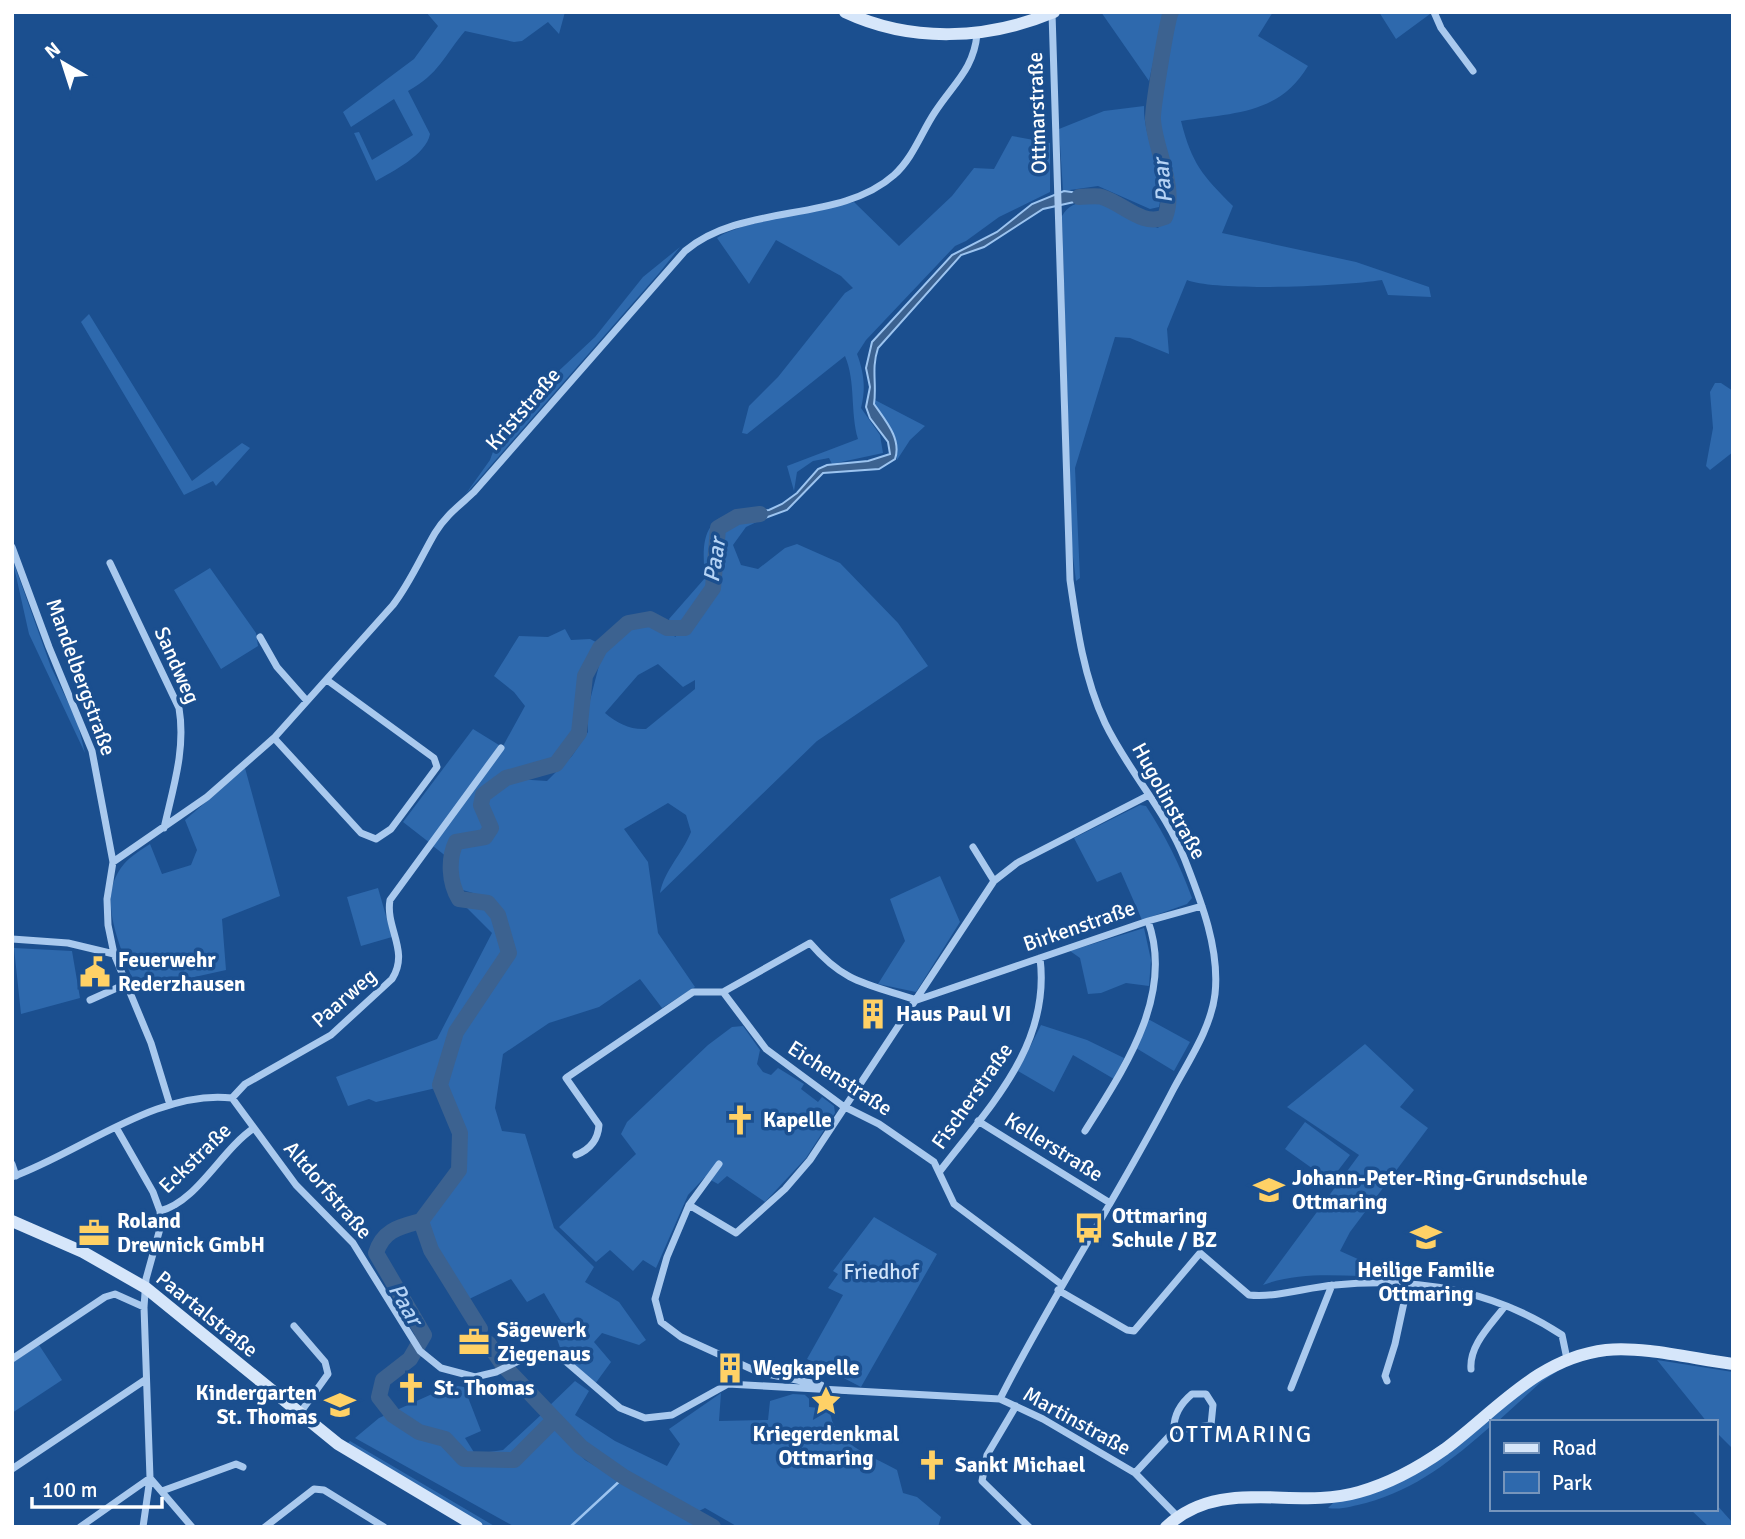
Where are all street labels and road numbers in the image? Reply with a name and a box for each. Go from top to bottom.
street label: Ottmarstraße [1022,52,1052,174]
street label: Kriststraße [480,362,566,456]
street label: Mandelbergstraße [40,595,122,759]
street label: Sandweg [149,623,205,707]
street label: Hugolinstraße [1126,738,1212,864]
street label: Birkenstraße [1020,895,1138,957]
street label: Paarweg [306,963,382,1033]
street label: Eichenstraße [783,1035,897,1121]
street label: Fischerstraße [926,1038,1018,1154]
street label: Kellerstraße [1000,1106,1108,1188]
street label: Eckstraße [153,1117,237,1199]
street label: Altdorfstraße [278,1136,378,1244]
street label: Paartalstraße [151,1265,263,1363]
street label: Martinstraße [1019,1381,1135,1461]

